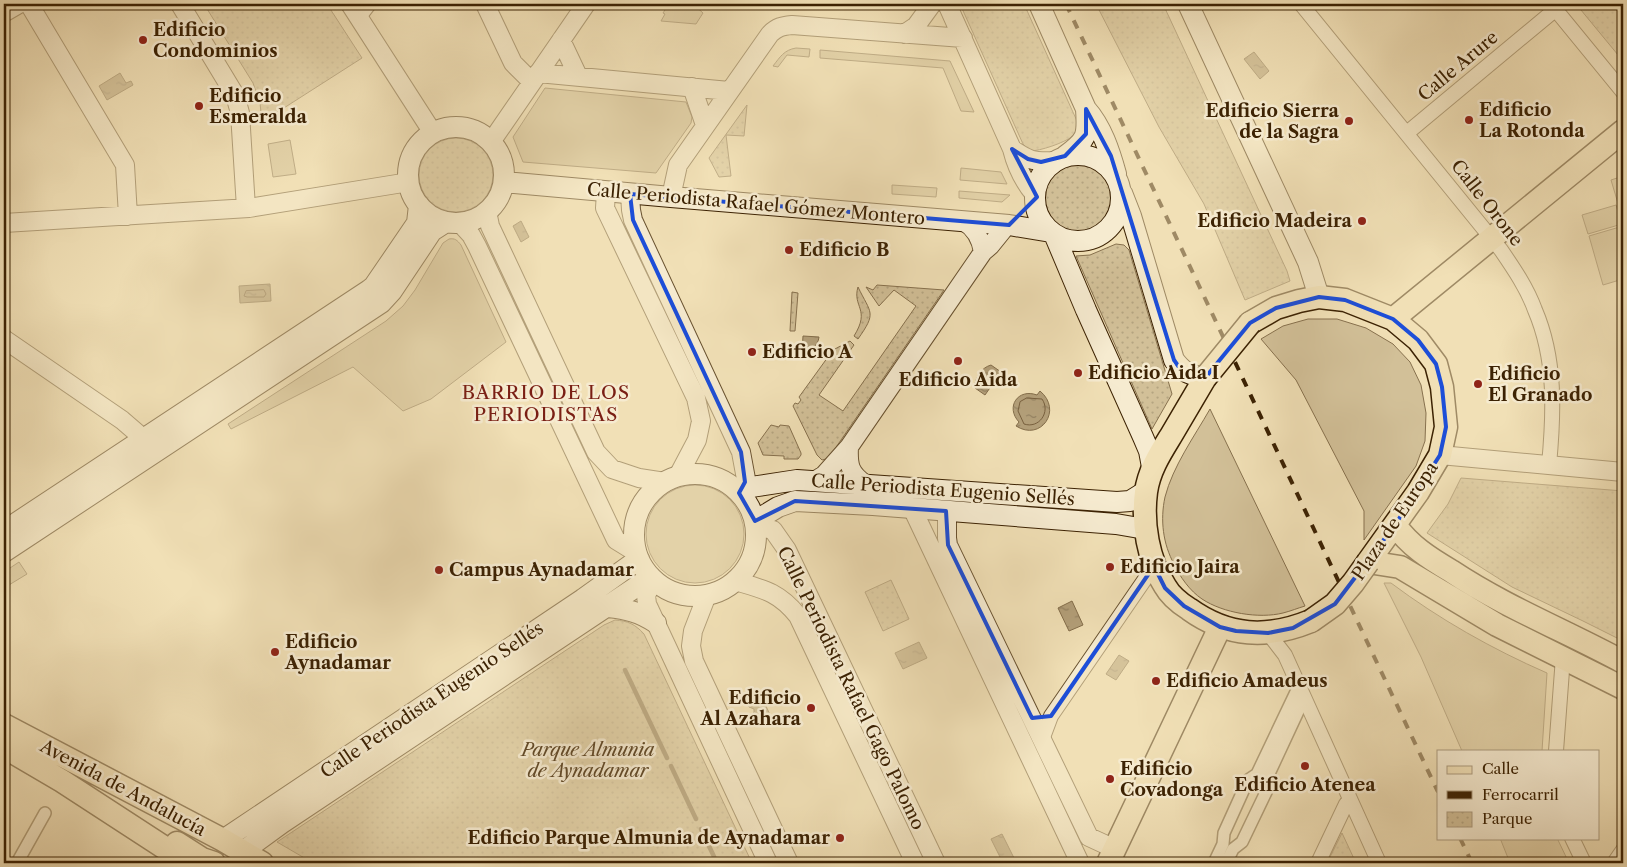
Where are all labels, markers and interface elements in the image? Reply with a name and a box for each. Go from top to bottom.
place label: Edificio Condominios [153,19,278,62]
street label: Calle Arure [1414,26,1502,106]
marker: Edificio Condominios [137,34,149,46]
place label: Edificio Esmeralda [209,85,307,128]
place label: Edificio La Rotonda [1479,99,1585,142]
marker: Edificio Esmeralda [193,100,205,112]
place label: Edificio Sierra de la Sagra [1205,100,1340,143]
marker: Edificio La Rotonda [1463,114,1475,126]
marker: Edificio Sierra de la Sagra [1343,115,1355,127]
street label: Calle Orone [1446,155,1528,251]
street label: Calle Periodista Rafael Gómez Montero [586,178,926,230]
place label: Edificio Madeira [1197,210,1353,232]
marker: Edificio Madeira [1356,215,1368,227]
place label: Edificio B [799,239,889,261]
marker: Edificio B [783,244,795,256]
place label: Edificio A [762,341,853,363]
marker: Edificio A [746,346,758,358]
marker: Edificio Aida [952,355,964,367]
place label: Edificio Aida I [1088,362,1219,384]
place label: Edificio El Granado [1488,363,1592,406]
marker: Edificio Aida I [1072,367,1084,379]
place label: Edificio Aida [898,369,1018,391]
marker: Edificio El Granado [1472,378,1484,390]
district label: BARRIO DE LOS PERIODISTAS [462,381,630,426]
street label: Plaza de Europa [1347,457,1443,585]
street label: Calle Periodista Eugenio Sellés [810,470,1076,510]
street label: Calle Periodista Rafael Gago Palomo [773,543,929,833]
place label: Edificio Jaira [1120,556,1240,578]
place label: Campus Aynadamar [449,559,634,581]
marker: Edificio Jaira [1104,561,1116,573]
marker: Campus Aynadamar [433,564,445,576]
street label: Calle Periodista Eugenio Sellés [316,617,548,783]
place label: Edificio Aynadamar [284,631,391,674]
marker: Edificio Aynadamar [269,646,281,658]
place label: Edificio Amadeus [1166,670,1328,692]
marker: Edificio Amadeus [1150,675,1162,687]
place label: Edificio Al Azahara [700,687,802,730]
marker: Edificio Al Azahara [805,702,817,714]
street label: Avenida de Andalucía [36,735,210,841]
park label: Parque Almunia de Aynadamar [519,739,655,782]
legend [1437,750,1600,840]
place label: Edificio Covadonga [1120,758,1224,801]
text: Calle [1482,759,1519,778]
marker: Edificio Atenea [1299,760,1311,772]
marker: Edificio Covadonga [1104,773,1116,785]
place label: Edificio Atenea [1234,774,1376,796]
text: Ferrocarril [1482,785,1559,804]
text: Parque [1482,809,1532,828]
place label: Edificio Parque Almunia de Aynadamar [467,827,830,849]
marker: Edificio Parque Almunia de Aynadamar [834,832,846,844]

